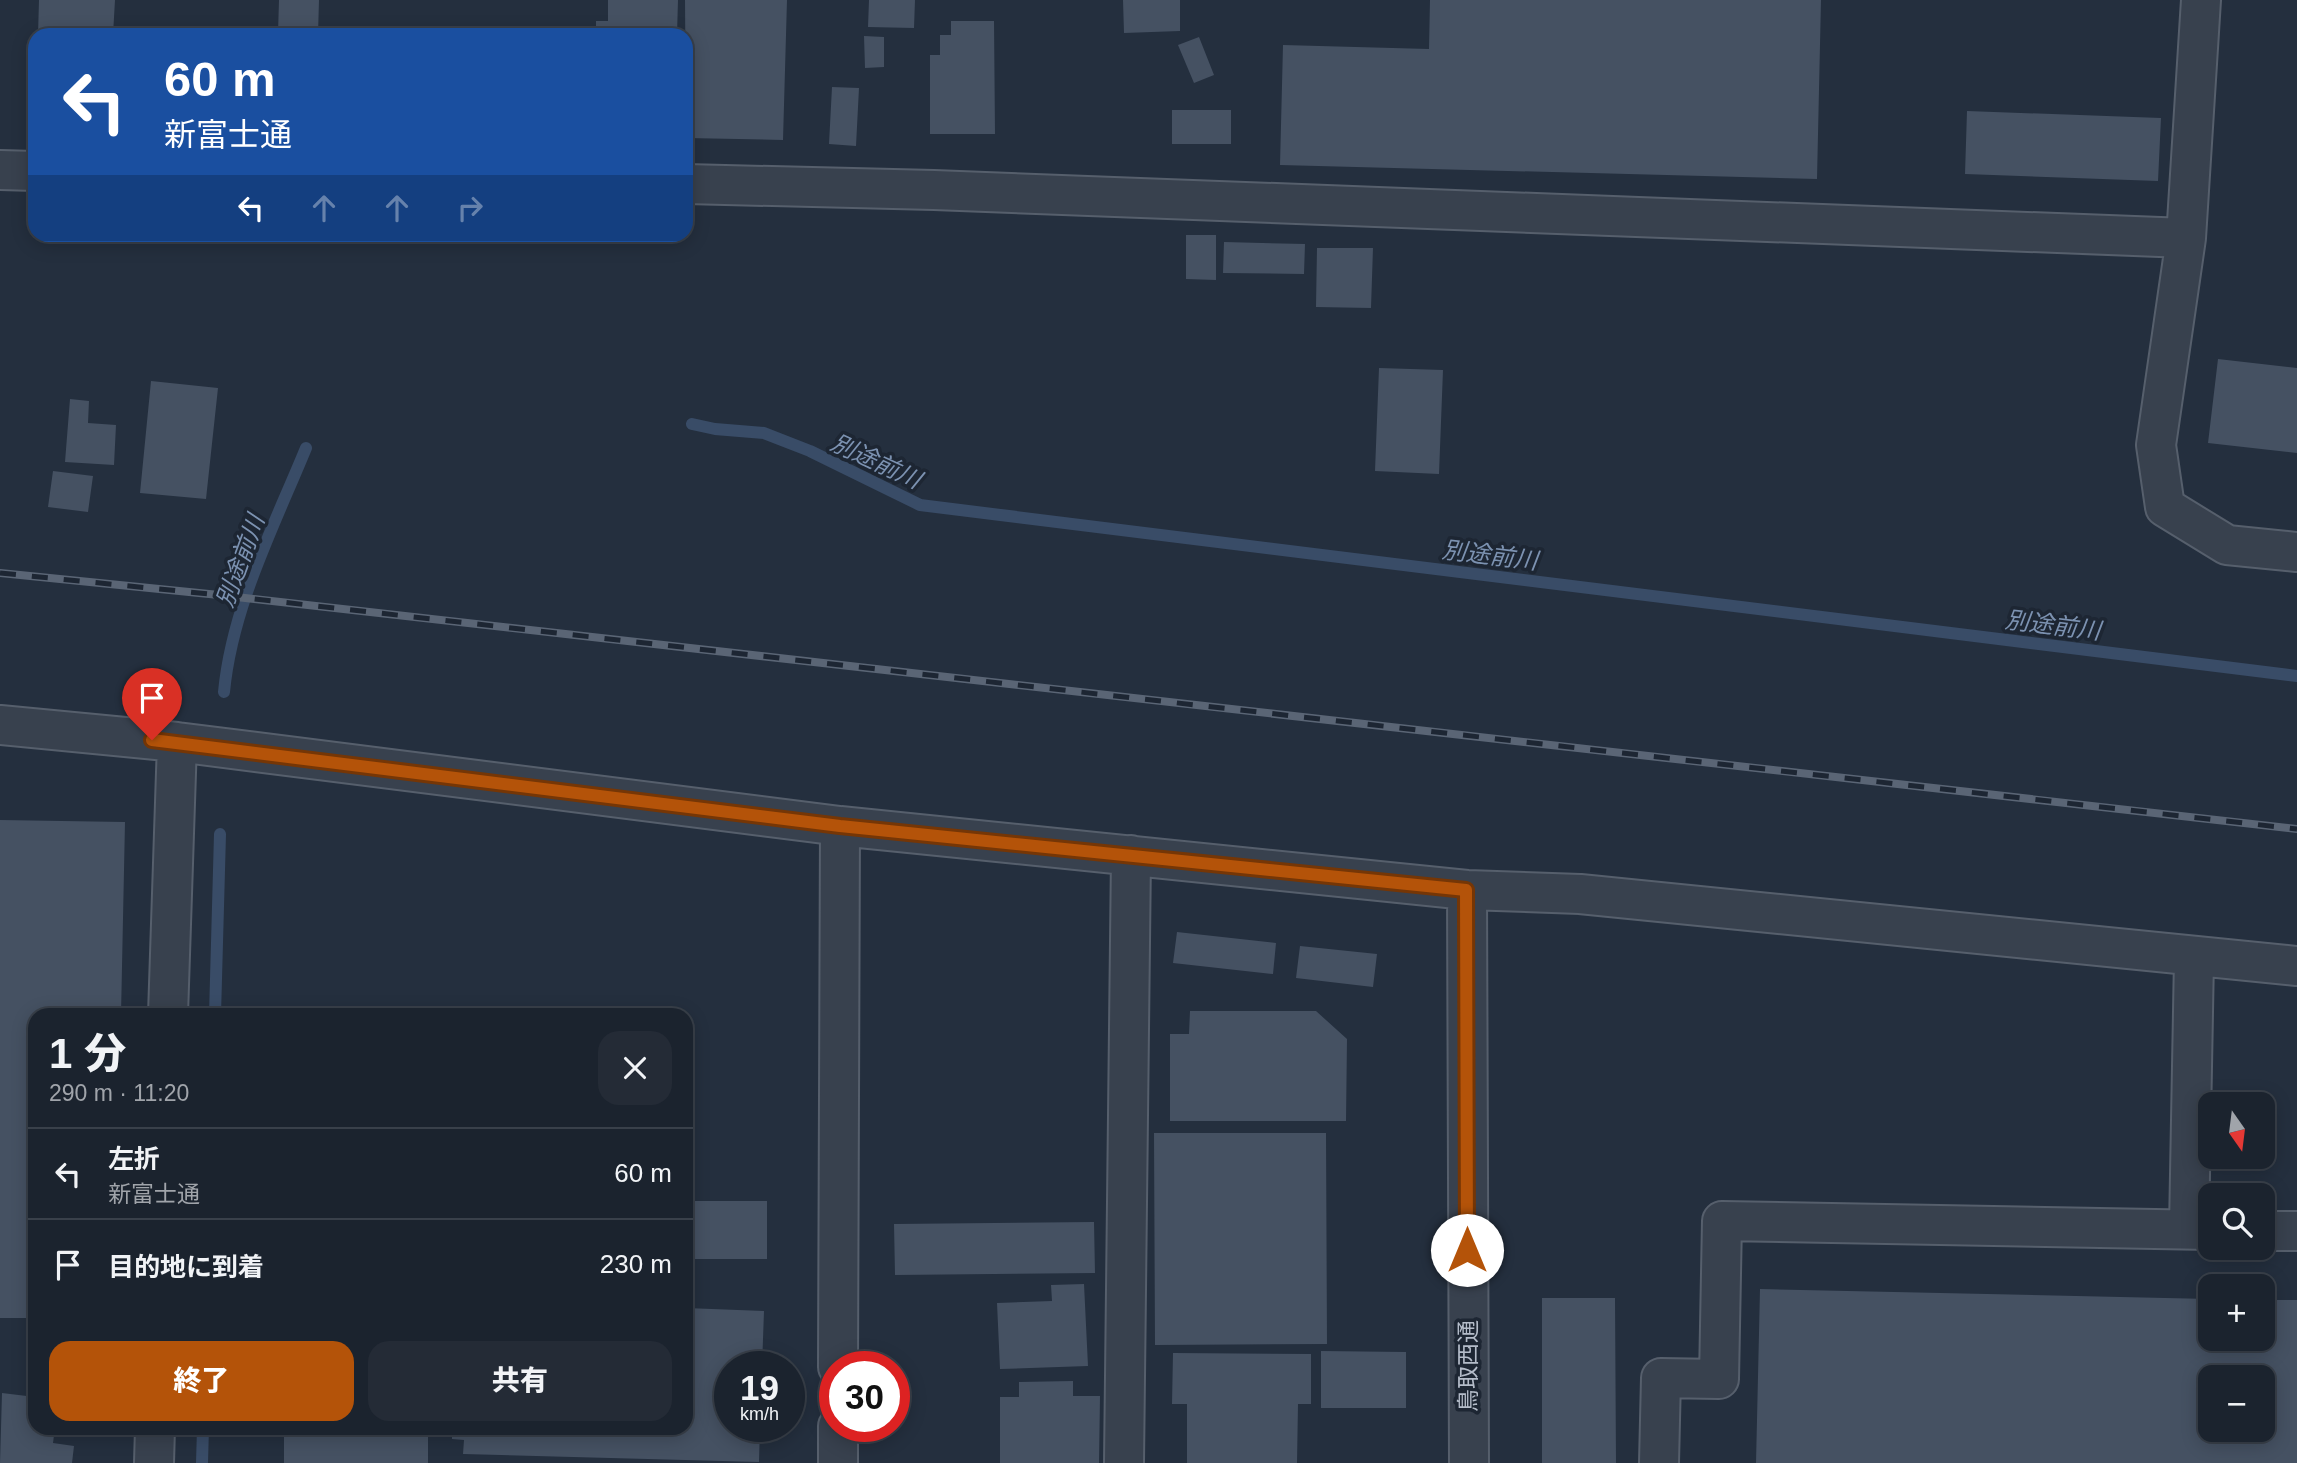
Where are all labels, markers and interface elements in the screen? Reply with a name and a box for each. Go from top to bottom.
text: 60 m [164,52,276,106]
icon: left [49,56,140,147]
text: 新富士通 [164,117,292,153]
icon: left [232,189,270,227]
icon: ahead [305,189,343,227]
icon: ahead [378,189,416,227]
icon: right [451,189,489,227]
water label: 別途前川 [827,428,928,495]
water label: 別途前川 [211,508,270,611]
water label: 別途前川 [1441,536,1542,575]
water label: 別途前川 [2004,606,2105,645]
pin [122,668,182,740]
icon: arrive [133,679,171,717]
text: 1 分 [49,1030,126,1077]
button: close [598,1031,672,1105]
text: 290 m · 11:20 [49,1080,189,1106]
north arrow [2198,1092,2275,1169]
map controls [2198,1092,2275,1442]
text: 左折 [108,1144,160,1174]
icon: left [49,1155,87,1193]
text: 60 m [614,1158,672,1188]
text: 新富士通 [108,1181,200,1207]
button: search [2198,1183,2275,1260]
position arrow [1430,1213,1504,1287]
icon: arrive [49,1246,87,1284]
text: 230 m [600,1249,672,1279]
text: 目的地に到着 [108,1252,264,1282]
button: + [2198,1274,2275,1351]
street label: 鳥取西通 [1455,1320,1481,1412]
button: 終了 [49,1341,354,1421]
button: 共有 [368,1341,672,1421]
speed limit sign: 30 [819,1351,910,1442]
button: − [2198,1365,2275,1442]
text: 19 [740,1368,779,1407]
text: km/h [740,1404,779,1424]

